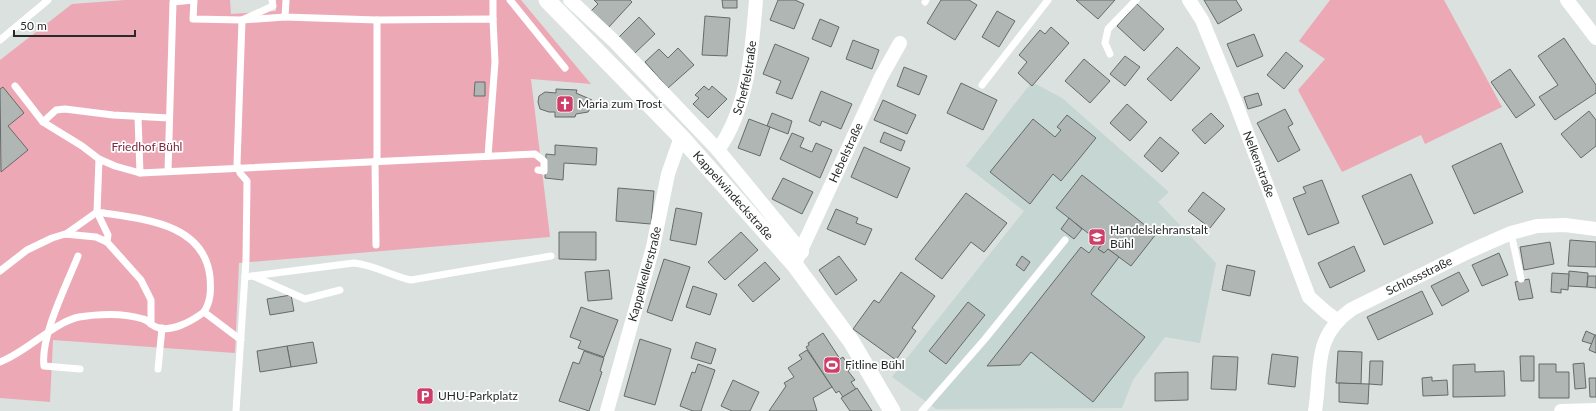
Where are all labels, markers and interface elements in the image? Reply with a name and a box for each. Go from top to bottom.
scale bar [14,12,135,38]
text: 50 m [20,18,47,33]
street label: Scheffelstraße [729,40,759,117]
church icon: Maria zum Trost [555,94,575,114]
place label: Maria zum Trost [578,96,663,111]
street label: Hebelstraße [825,120,866,185]
street label: Nelkenstraße [1240,129,1279,200]
park label: Friedhof Bühl [112,139,182,154]
street label: Kappelwindeckstraße [690,148,777,243]
place label: Handelslehranstalt Bühl [1110,222,1209,251]
street label: Kappelkellerstraße [624,225,664,323]
school or university icon: Handelslehranstalt Bühl [1087,227,1107,247]
street label: Schlossstraße [1383,253,1454,298]
sports icon: Fitline Bühl [822,355,842,375]
place label: Fitline Bühl [845,357,905,372]
parking icon: UHU-Parkplatz [415,386,435,406]
place label: UHU-Parkplatz [438,388,518,403]

